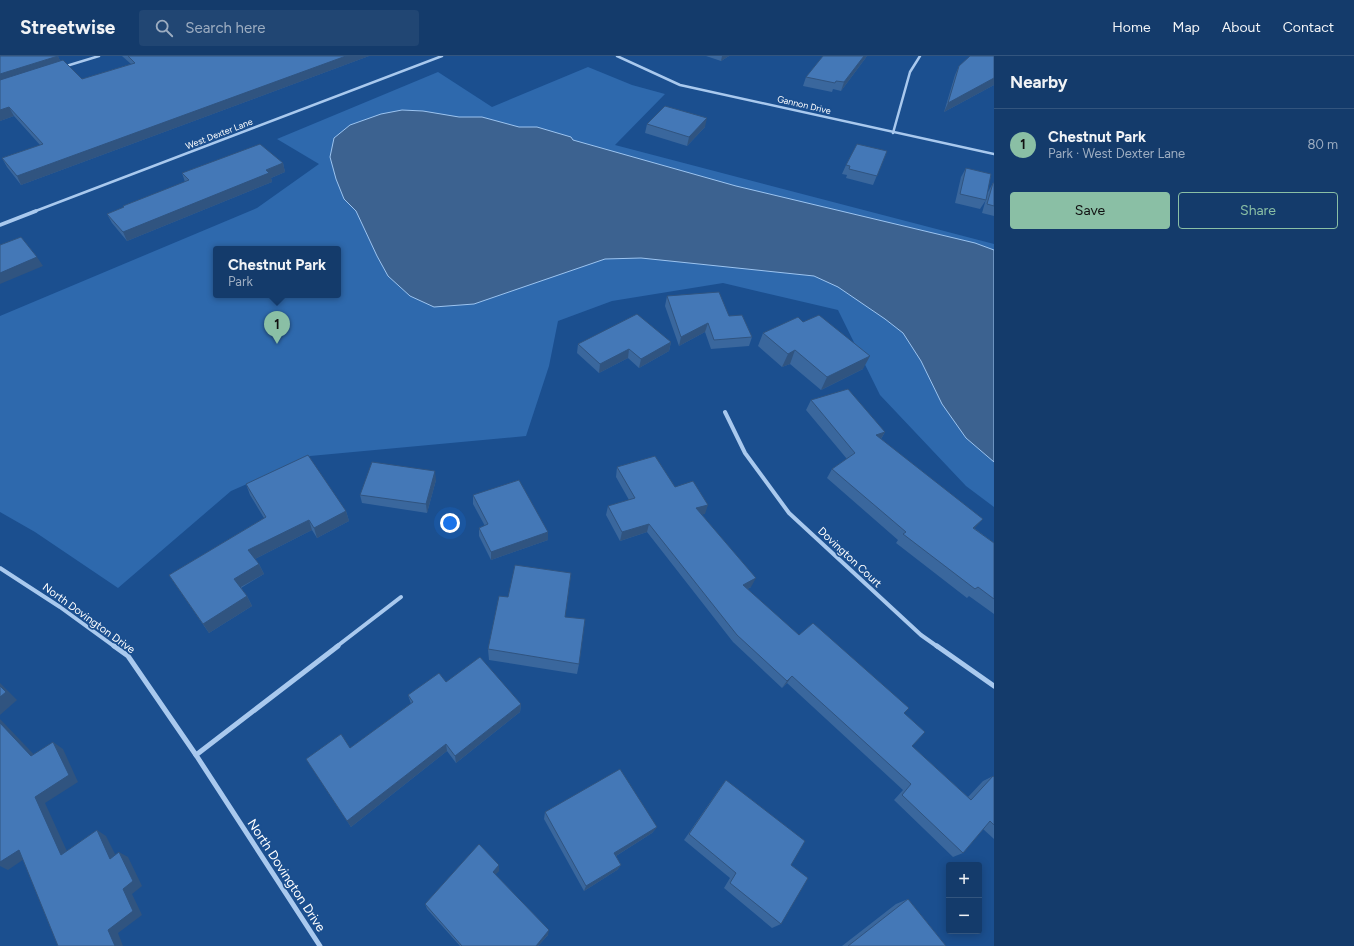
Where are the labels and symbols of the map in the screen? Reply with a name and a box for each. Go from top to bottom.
street label: Gannon Drive [776,93,832,116]
street label: West Dexter Lane [184,116,254,151]
pin: 1 [264,311,290,344]
your location [440,513,460,533]
street label: Dovington Court [815,525,884,590]
street label: North Dovington Drive [40,580,137,656]
street label: North Dovington Drive [245,816,329,934]

